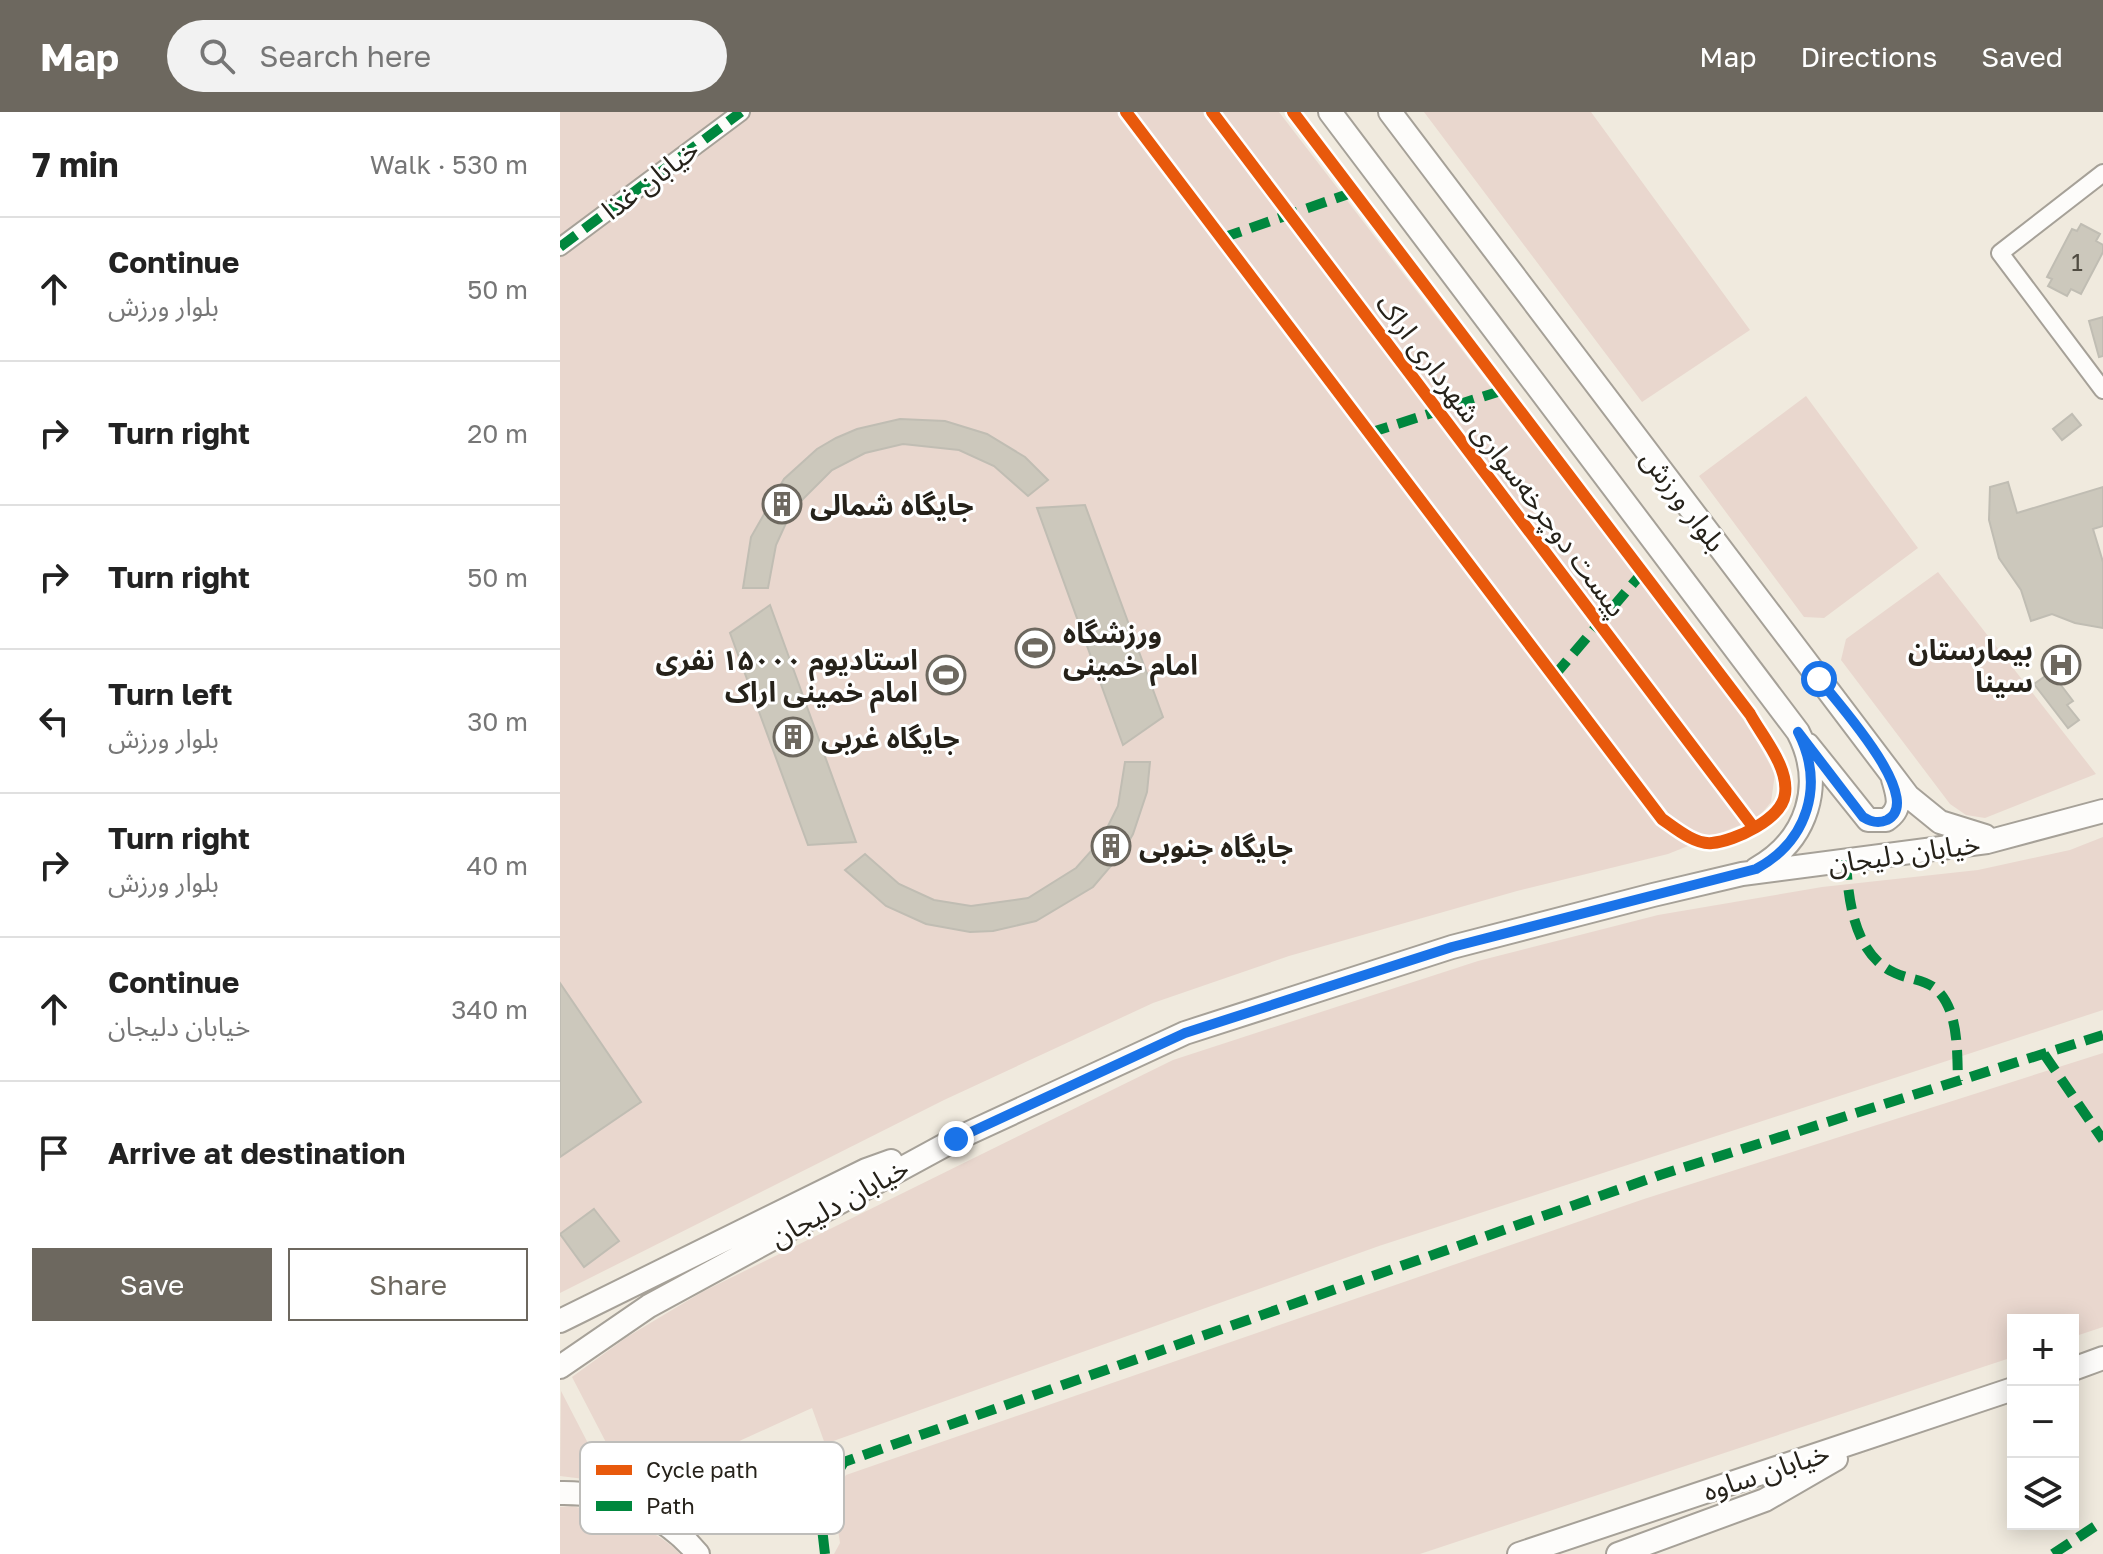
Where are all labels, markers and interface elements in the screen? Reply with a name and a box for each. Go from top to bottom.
search box [167,20,727,92]
text: Map [40,34,119,79]
icon: search [195,34,239,78]
text: Search here [259,38,431,74]
text: Map [1699,40,1756,73]
text: Directions [1800,40,1937,73]
text: Saved [1981,40,2063,73]
street label: خیابان غذا [595,132,705,226]
text: 7 min [32,144,119,184]
text: Walk · 530 m [370,149,528,180]
text: Continue [108,244,239,280]
house number: 1 [2071,247,2083,276]
icon: ahead [32,267,76,311]
text: 50 m [467,274,528,305]
street label: پیست دوچرخه‌سواری شهرداری اراک [1368,287,1634,624]
text: بلوار ورزش [108,291,219,322]
icon: right [32,411,76,455]
text: Turn right [108,415,250,451]
text: 20 m [467,418,528,449]
street label: بلوار ورزش [1634,442,1733,558]
building icon: جایگاه شمالی [761,483,803,525]
place label: جایگاه شمالی [810,488,974,522]
icon: right [32,555,76,599]
text: Turn right [108,559,250,595]
text: 50 m [467,562,528,593]
place label: ورزشگاه امام خمینی [1063,616,1198,687]
sports icon: ورزشگاه امام خمینی [1014,627,1056,669]
place label: بیمارستان سینا [1908,633,2033,698]
place label: استادیوم ۱۵۰۰۰ نفری امام خمینی اراک [655,643,918,714]
hospital icon: بیمارستان سینا [2040,644,2082,686]
sports icon: استادیوم ۱۵۰۰۰ نفری امام خمینی اراک [925,654,967,696]
route start [1801,661,1837,697]
text: Turn left [108,676,233,712]
icon: left [32,699,76,743]
text: 30 m [467,706,528,737]
building icon: جایگاه غربی [772,716,814,758]
place label: جایگاه غربی [821,721,960,755]
text: بلوار ورزش [108,723,219,754]
text: Turn right [108,820,250,856]
building icon: جایگاه جنوبی [1090,825,1132,867]
street label: خیابان دلیجان [1826,826,1982,880]
place label: جایگاه جنوبی [1139,830,1293,864]
icon: right [32,843,76,887]
text: 40 m [467,850,528,881]
text: بلوار ورزش [108,867,219,898]
text: Continue [108,964,239,1000]
icon: ahead [32,987,76,1031]
text: 340 m [451,994,528,1025]
text: خیابان دلیجان [108,1011,250,1042]
route end [938,1121,974,1157]
icon: arrive [32,1131,76,1175]
text: Arrive at destination [108,1135,405,1171]
street label: خیابان دلیجان [764,1150,914,1254]
button: Save [32,1248,272,1321]
button: Share [288,1248,528,1321]
map controls [2007,1314,2079,1530]
button: + [2007,1314,2079,1386]
button: − [2007,1386,2079,1458]
street label: خیابان ساوه [1699,1435,1834,1508]
legend [580,1442,844,1534]
text: Cycle path [646,1456,758,1483]
button: layers [2007,1458,2079,1530]
text: Path [646,1492,695,1519]

